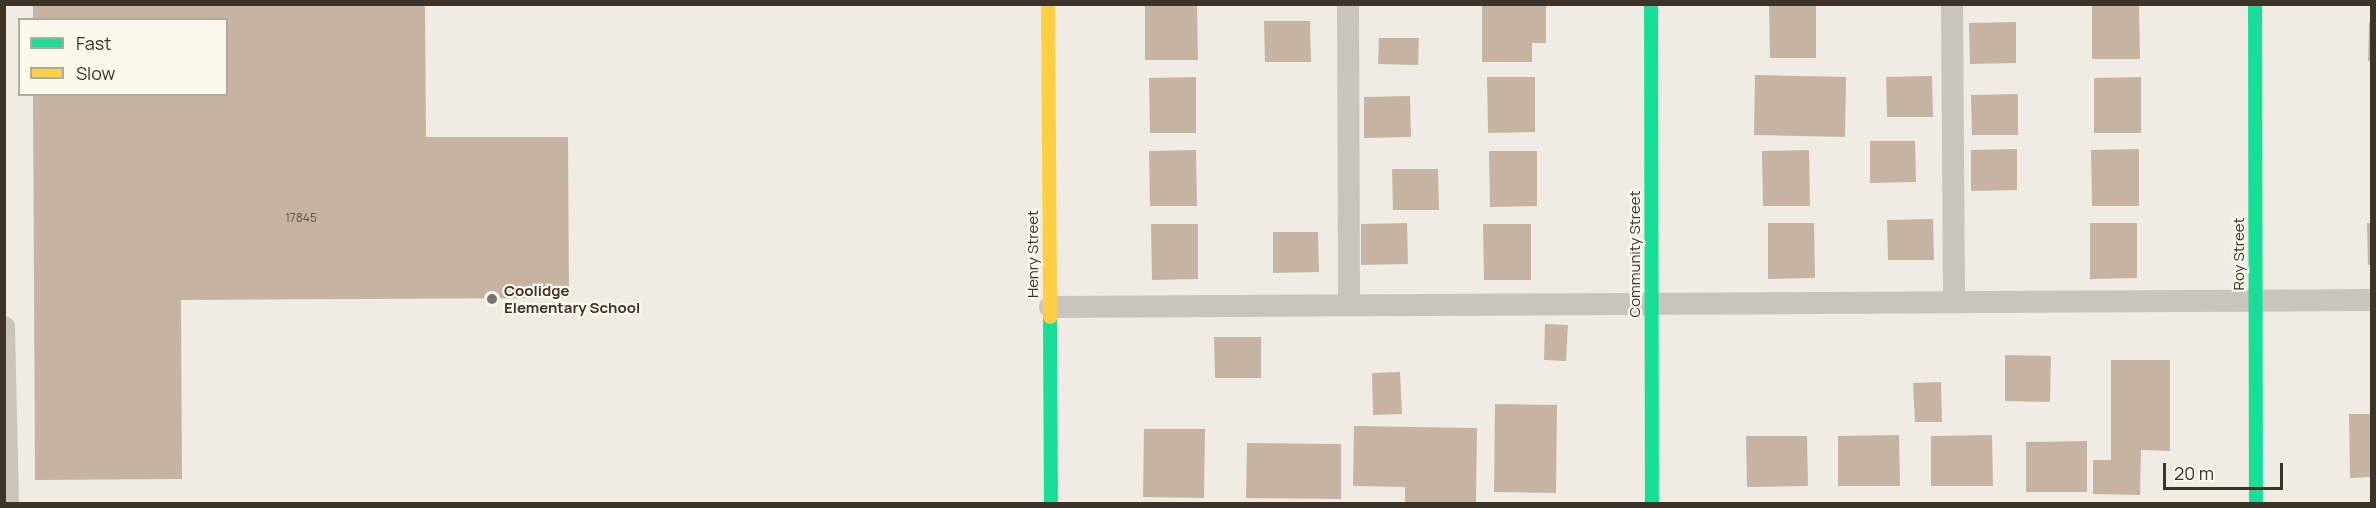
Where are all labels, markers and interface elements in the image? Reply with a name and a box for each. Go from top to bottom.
legend [18,18,228,96]
text: Fast [76,31,111,55]
text: Slow [76,61,115,85]
street label: Community Street [1626,190,1644,318]
street label: Henry Street [1024,210,1042,298]
house number: 17845 [285,211,317,225]
street label: Roy Street [2230,218,2248,290]
place label: Coolidge Elementary School [504,281,640,316]
marker: Coolidge Elementary School [485,292,499,306]
scale bar [2166,451,2286,489]
text: 20 m [2174,461,2214,485]

